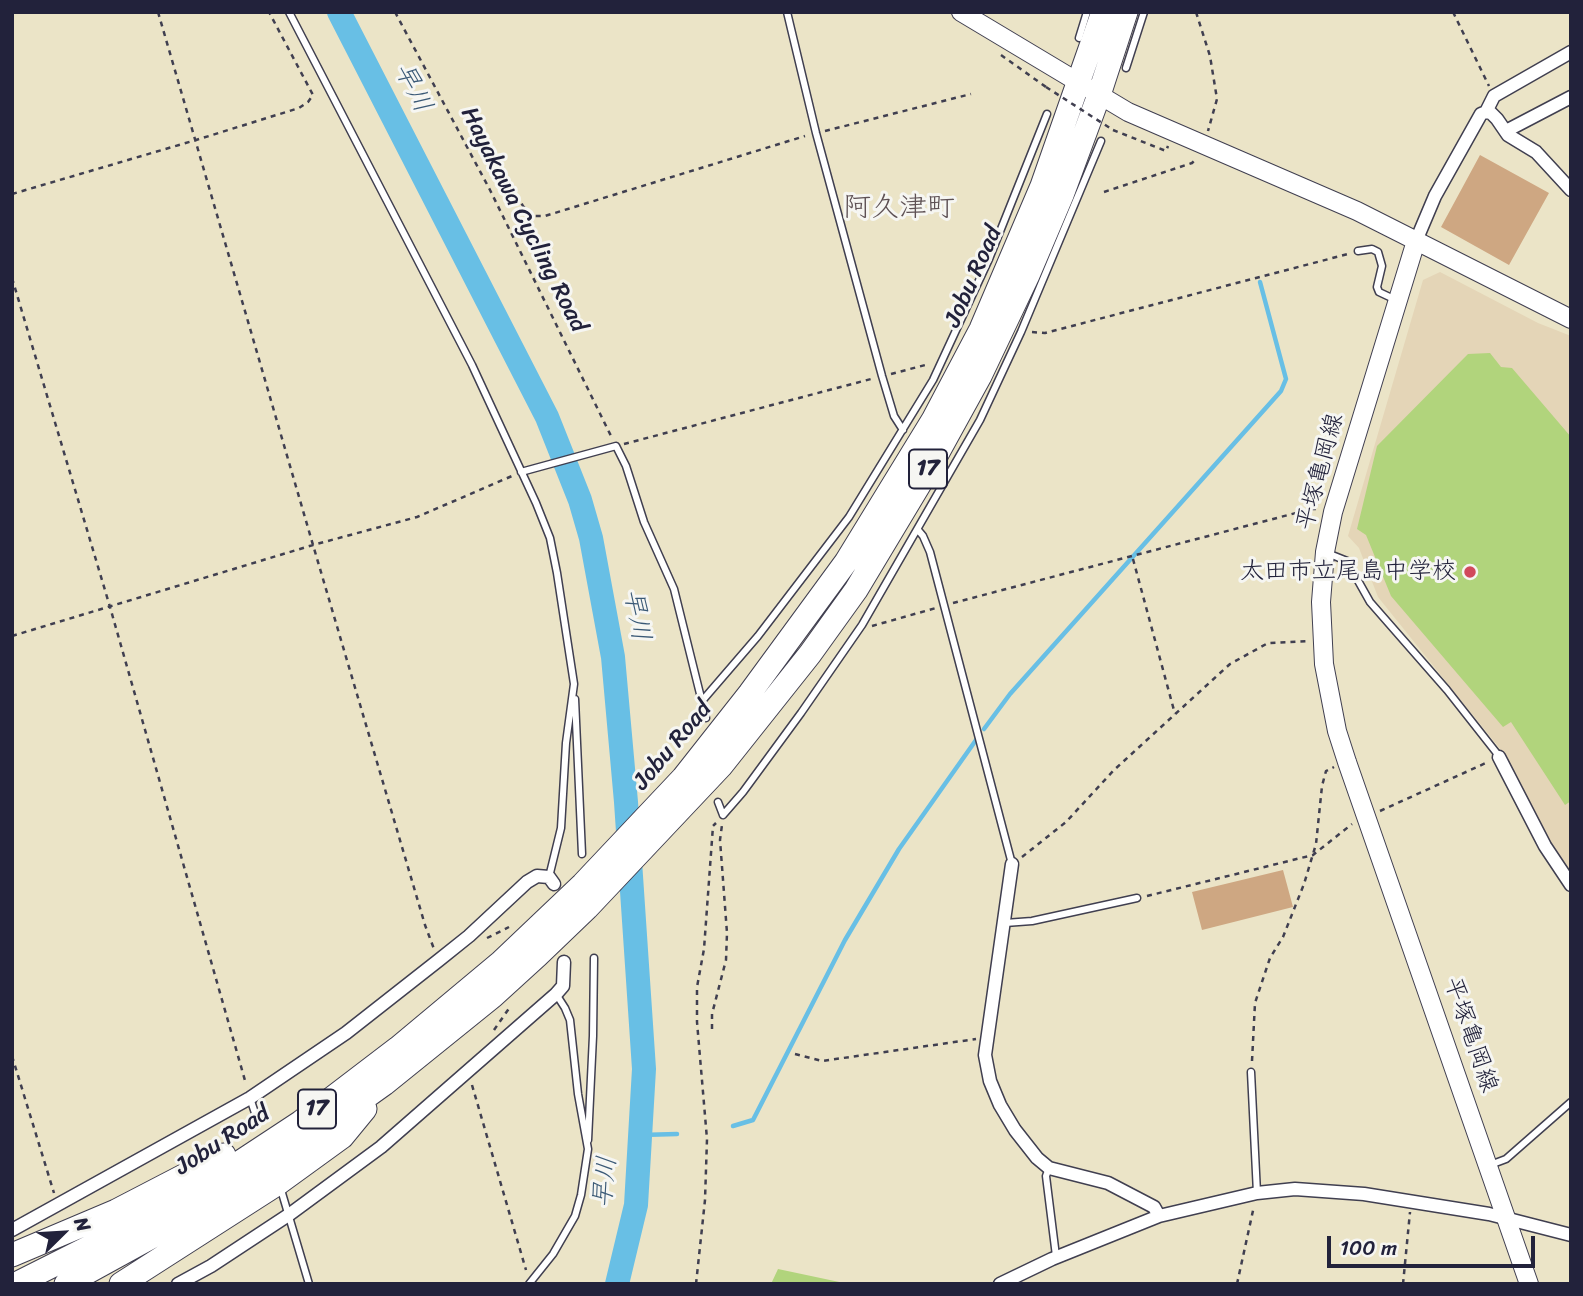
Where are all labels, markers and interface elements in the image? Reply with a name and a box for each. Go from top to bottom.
water label: 早川 [386,58,438,118]
street label: Hayakawa Cycling Road [454,103,592,337]
district label: 阿久津町 [843,192,955,226]
street label: Jobu Road [939,222,1009,332]
street label: 平塚亀岡線 [1292,410,1350,534]
road number: 17 [909,449,947,489]
place label: 太田市立尾島中学校 [1240,558,1456,586]
marker: 太田市立尾島中学校 [1462,564,1478,580]
water label: 早川 [616,587,656,643]
street label: Jobu Road [628,696,718,796]
street label: 平塚亀岡線 [1437,974,1503,1096]
road number: 17 [298,1090,336,1128]
street label: Jobu Road [170,1100,276,1182]
water label: 早川 [588,1155,624,1209]
north arrow [28,1198,98,1268]
text: N [65,1212,100,1237]
scale bar [1331,1222,1539,1266]
text: 100 m [1340,1229,1397,1267]

